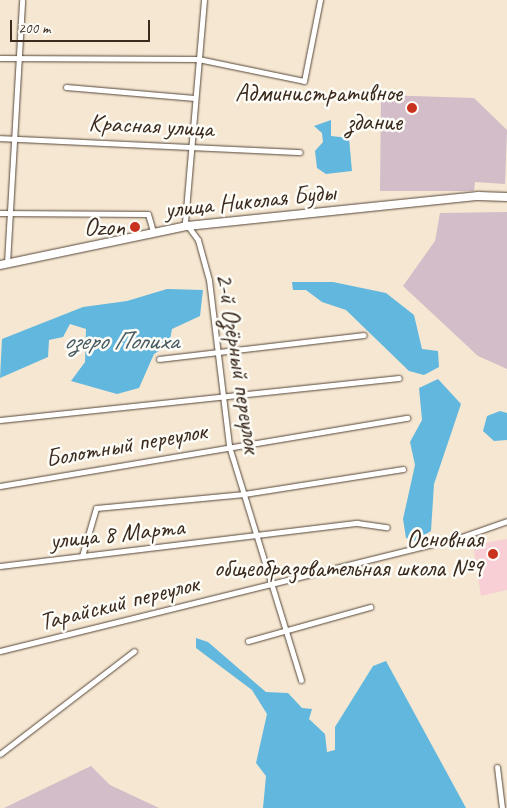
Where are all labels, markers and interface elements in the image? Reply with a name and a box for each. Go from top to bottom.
scale bar [12,10,152,42]
text: 200 m [18,19,50,38]
place label: Административное здание [235,79,402,138]
marker: Административное здание [406,102,418,114]
street label: Красная улица [88,108,214,144]
street label: улица Николая Буды [164,177,336,225]
place label: Ozon [84,212,125,242]
marker: Ozon [129,221,141,233]
street label: 2-й Озёрный переулок [209,271,267,455]
water label: озеро Попиха [64,325,178,357]
street label: Болотный переулок [43,416,209,474]
street label: улица 8 Марта [48,512,186,556]
place label: Основная общеобразовательная школа №9 [214,525,483,584]
marker: Основная общеобразовательная школа №9 [487,548,499,560]
street label: Тарайский переулок [36,569,202,637]

